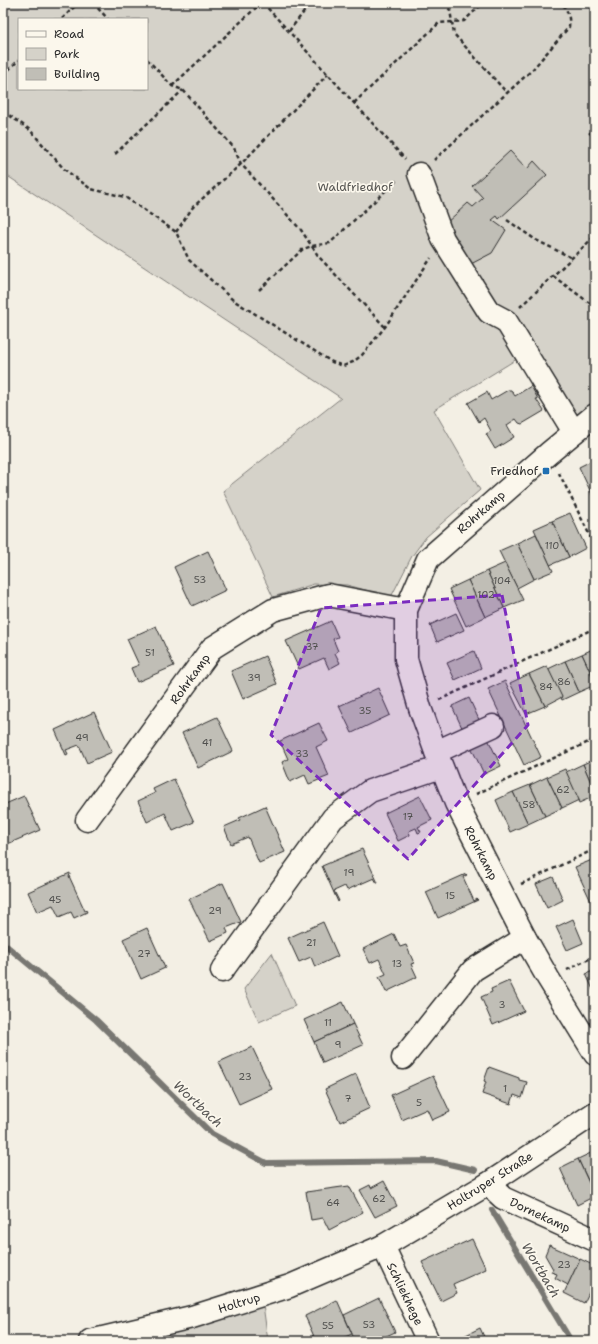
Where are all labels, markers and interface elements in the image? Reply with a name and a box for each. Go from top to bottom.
legend [18,18,148,90]
text: Road [54,26,85,42]
text: Park [54,46,80,62]
text: Building [54,66,100,82]
park label: Waldfriedhof [317,179,393,195]
place label: Friedhof [490,463,539,479]
marker: Friedhof [541,466,551,476]
street label: Rohrkamp [454,487,509,537]
house number: 110 [545,539,559,552]
house number: 53 [194,573,206,586]
house number: 104 [493,574,511,587]
house number: 102 [477,588,495,601]
house number: 37 [305,640,319,653]
house number: 51 [145,646,155,659]
street label: Rohrkamp [166,650,214,707]
house number: 39 [247,671,261,684]
house number: 86 [557,675,571,688]
house number: 84 [539,680,553,693]
house number: 35 [359,704,371,717]
house number: 49 [75,731,89,744]
house number: 41 [202,736,212,749]
house number: 33 [295,747,309,760]
house number: 62 [556,783,570,796]
house number: 58 [523,798,535,811]
house number: 17 [403,810,413,823]
street label: Rohrkamp [461,823,502,883]
house number: 19 [344,866,354,879]
house number: 15 [445,889,455,902]
house number: 45 [49,893,61,906]
house number: 29 [208,904,222,917]
house number: 21 [306,936,316,949]
house number: 27 [137,947,151,960]
house number: 13 [392,957,402,970]
house number: 3 [499,998,506,1011]
house number: 11 [324,1016,332,1029]
house number: 9 [335,1038,342,1051]
house number: 23 [238,1070,252,1083]
water label: Wortbach [170,1077,226,1131]
house number: 1 [503,1082,507,1095]
house number: 7 [345,1092,352,1105]
house number: 5 [416,1096,422,1109]
street label: Holtruper Straße [444,1148,536,1214]
house number: 62 [372,1192,386,1205]
street label: Dornekamp [507,1194,573,1236]
house number: 64 [326,1196,340,1209]
water label: Wortbach [518,1239,564,1301]
house number: 23 [557,1258,571,1271]
street label: Schliekhege [383,1260,427,1328]
street label: Holtrup [216,1289,262,1317]
house number: 53 [363,1318,375,1331]
house number: 55 [322,1319,334,1332]

